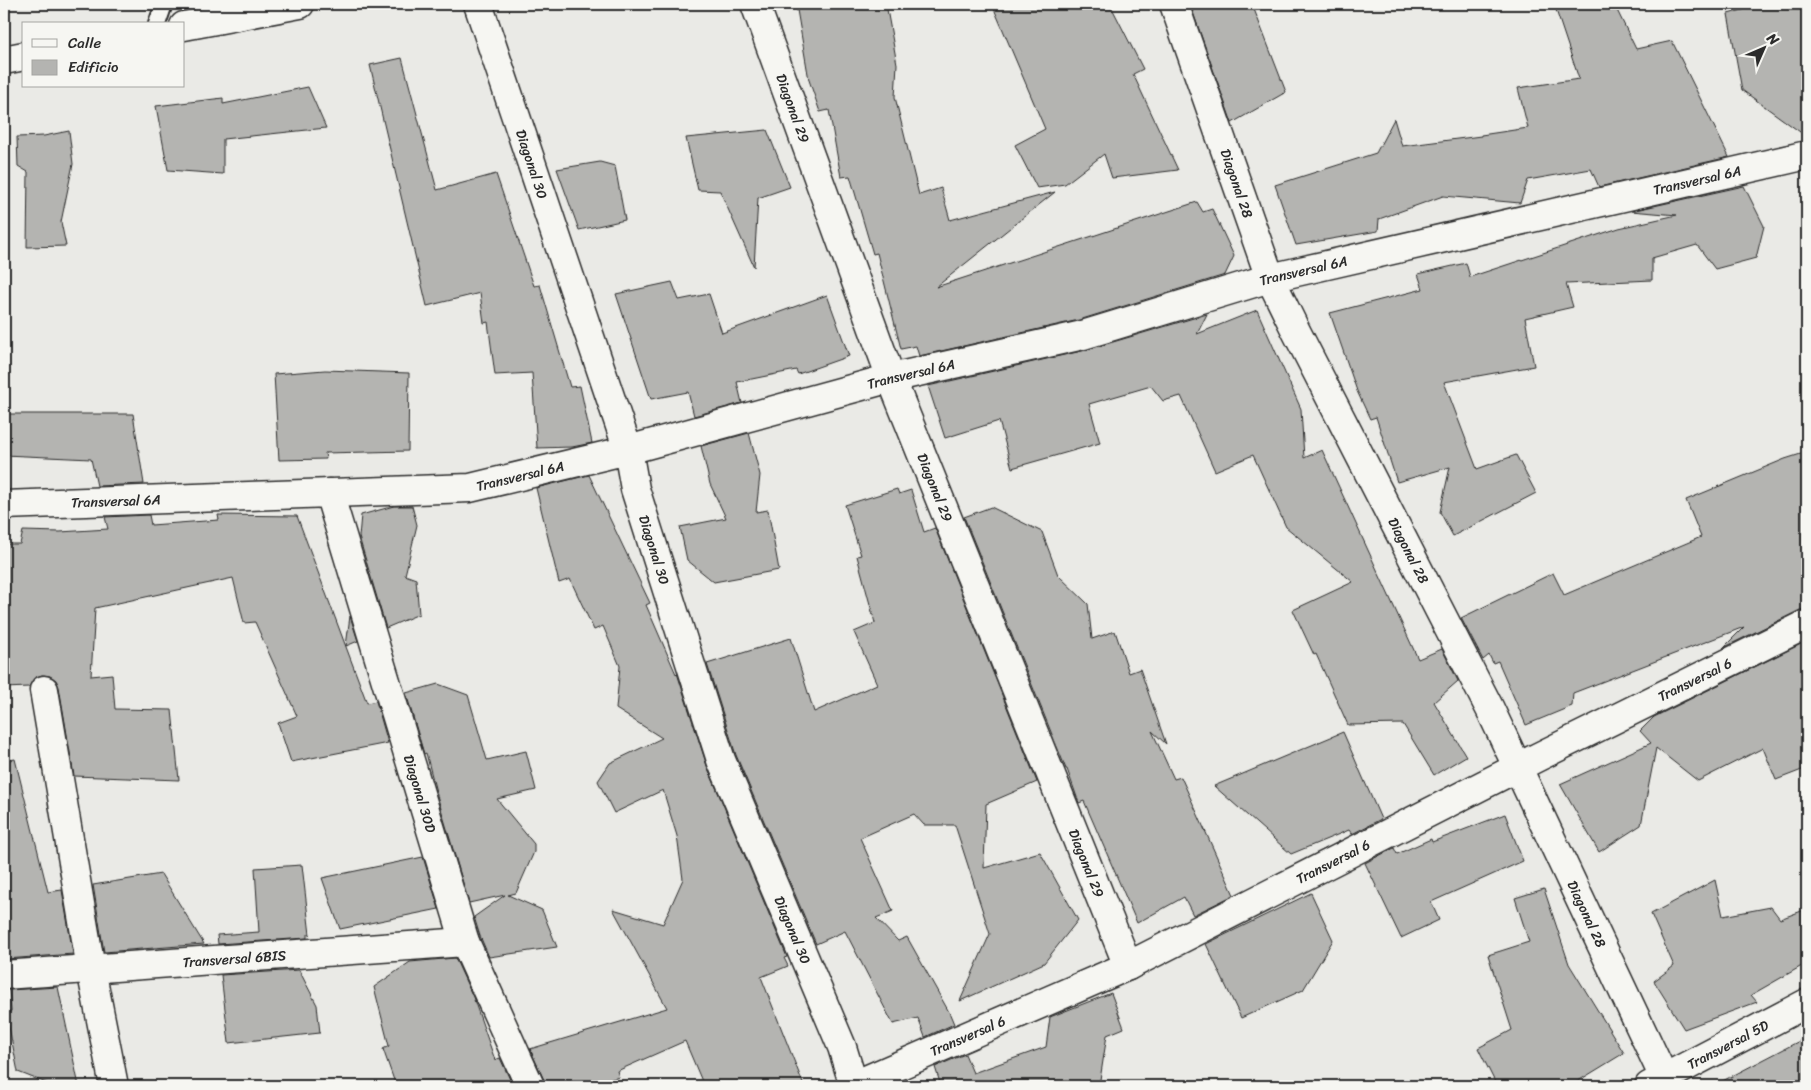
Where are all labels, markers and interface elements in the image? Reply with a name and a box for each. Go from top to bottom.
legend [22,22,185,88]
north arrow [1738,22,1788,72]
text: N [1760,26,1785,52]
text: Calle [68,30,101,56]
text: Edificio [68,54,119,80]
street label: Diagonal 29 [769,70,817,147]
street label: Diagonal 30 [509,126,555,202]
street label: Diagonal 28 [1213,145,1261,222]
street label: Transversal 6A [1651,158,1744,202]
street label: Transversal 6A [1256,248,1350,293]
street label: Transversal 6A [864,352,957,396]
street label: Diagonal 29 [910,449,960,526]
street label: Transversal 6A [474,453,567,499]
street label: Transversal 6A [71,487,161,515]
street label: Diagonal 30 [631,512,677,588]
street label: Diagonal 28 [1381,513,1436,589]
street label: Transversal 6 [1653,650,1736,709]
street label: Diagonal 30D [396,751,444,836]
street label: Diagonal 29 [1061,825,1112,902]
street label: Transversal 6 [1291,832,1375,891]
street label: Diagonal 28 [1560,876,1614,952]
street label: Diagonal 30 [767,892,818,968]
street label: Transversal 6BIS [182,942,287,975]
street label: Transversal 6 [926,1008,1009,1063]
street label: Transversal 5D [1682,1012,1774,1076]

